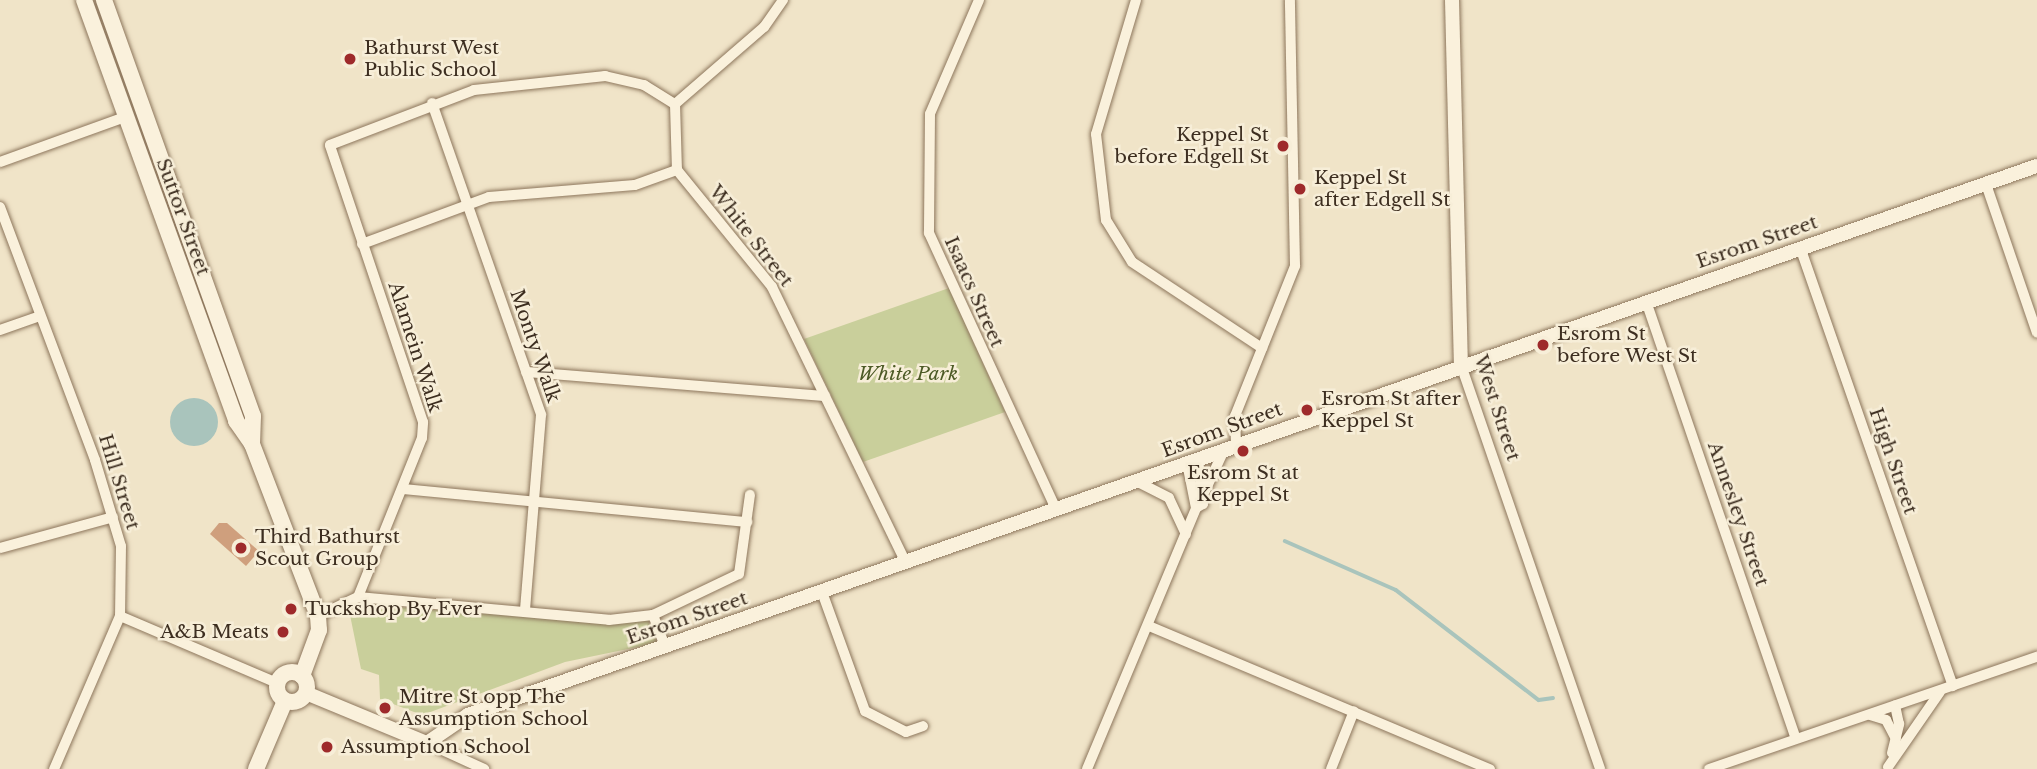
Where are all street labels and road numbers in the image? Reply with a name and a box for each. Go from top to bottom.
street label: Suttor Street [151,155,215,279]
street label: White Street [704,181,798,291]
street label: Esrom Street [1693,211,1821,273]
street label: Isaacs Street [939,233,1009,351]
street label: Alamein Walk [383,278,447,416]
street label: Monty Walk [505,286,565,406]
street label: West Street [1469,352,1525,464]
street label: Esrom Street [1159,398,1285,462]
street label: High Street [1864,405,1922,517]
street label: Hill Street [94,431,144,533]
street label: Annesley Street [1702,438,1774,590]
street label: Esrom Street [623,587,751,649]

